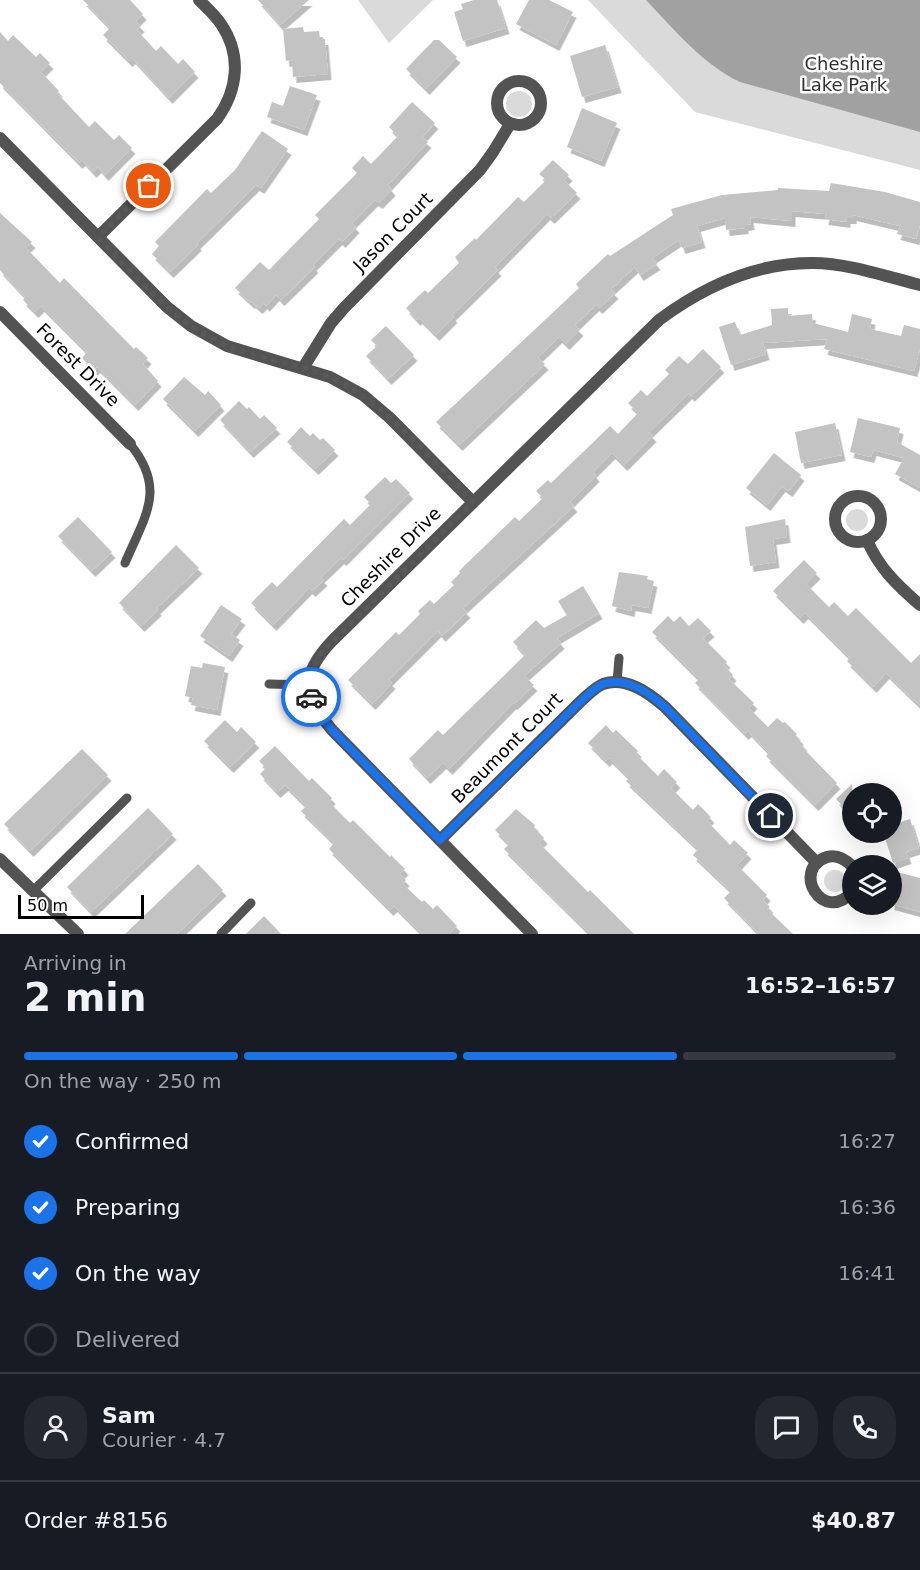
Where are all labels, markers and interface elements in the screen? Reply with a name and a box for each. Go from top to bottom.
park label: Cheshire Lake Park [801,53,888,95]
pin [123,160,174,211]
icon: bag [132,169,165,202]
street label: Jason Court [348,188,437,276]
street label: Forest Drive [32,319,124,411]
street label: Cheshire Drive [336,502,445,611]
courier [281,667,341,727]
icon: car [295,681,328,714]
street label: Beaumont Court [447,688,566,807]
map controls [842,783,902,915]
button: locate [842,783,902,843]
pin [745,790,796,841]
icon: home [754,799,787,832]
button: layers [842,855,902,915]
scale bar [18,892,144,920]
text: 50 m [27,896,68,915]
text: Arriving in [24,951,127,975]
text: 16:52–16:57 [745,973,896,998]
text: 2 min [24,975,146,1020]
text: On the way · 250 m [24,1069,222,1093]
icon: check [24,1125,57,1158]
text: Confirmed [75,1129,189,1154]
text: 16:27 [838,1129,896,1153]
icon: check [24,1191,57,1224]
text: Preparing [75,1195,181,1220]
text: 16:36 [838,1195,896,1219]
icon: check [24,1257,57,1290]
text: On the way [75,1261,201,1286]
text: 16:41 [838,1261,896,1285]
text: Delivered [75,1327,180,1352]
button: person [24,1396,87,1459]
button: chat [755,1396,818,1459]
button: phone [833,1396,896,1459]
text: Sam [102,1403,156,1428]
text: Courier · 4.7 [102,1428,226,1452]
text: Order #8156 [24,1508,168,1533]
text: $40.87 [811,1508,896,1533]

